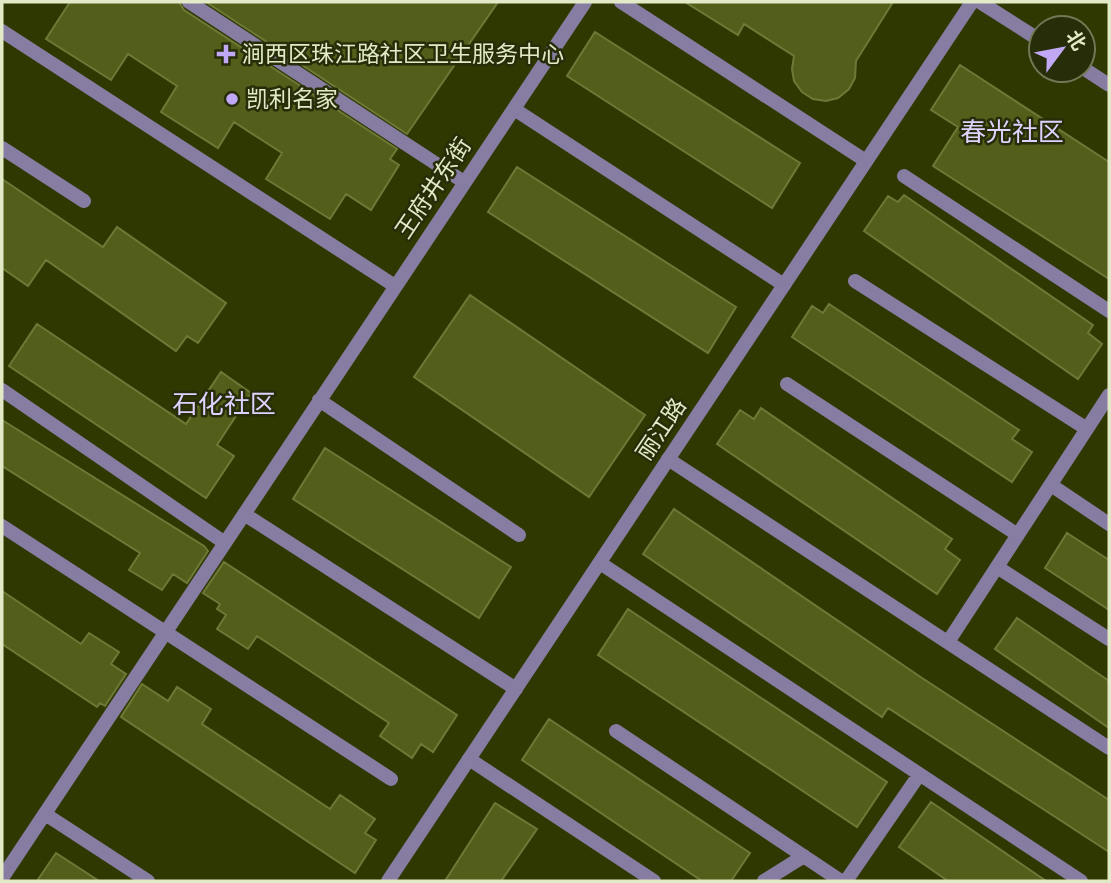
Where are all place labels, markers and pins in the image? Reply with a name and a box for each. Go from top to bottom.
place label: 涧西区珠江路社区卫生服务中心 [242,40,564,68]
marker: 涧西区珠江路社区卫生服务中心 [216,44,236,64]
place label: 凯利名家 [246,85,338,113]
marker: 凯利名家 [224,91,240,107]

